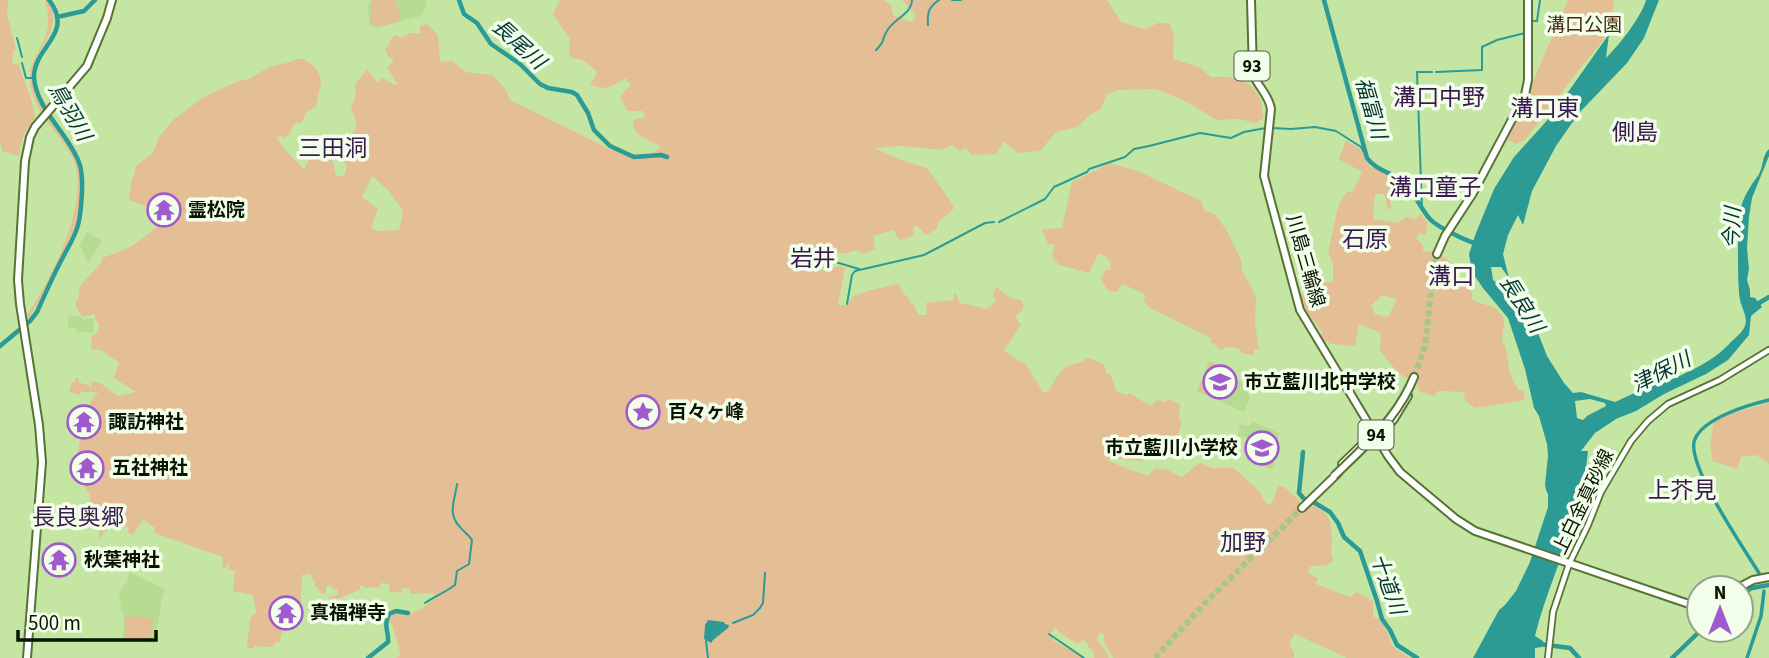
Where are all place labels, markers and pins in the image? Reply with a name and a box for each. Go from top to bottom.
temple icon: 霊松院 [145,191,183,229]
place label: 霊松院 [188,197,245,224]
school or university icon: 市立藍川北中学校 [1201,363,1239,401]
place label: 市立藍川北中学校 [1244,369,1396,396]
place icon: 百々ヶ峰 [624,393,662,431]
place label: 百々ヶ峰 [668,399,744,426]
temple icon: 諏訪神社 [65,403,103,441]
place label: 諏訪神社 [108,409,184,436]
school or university icon: 市立藍川小学校 [1243,429,1281,467]
place label: 市立藍川小学校 [1105,435,1238,462]
temple icon: 五社神社 [68,449,106,487]
place label: 五社神社 [112,455,188,482]
temple icon: 秋葉神社 [40,541,78,579]
place label: 秋葉神社 [84,547,160,574]
temple icon: 真福禅寺 [267,594,305,632]
place label: 真福禅寺 [310,600,386,627]

